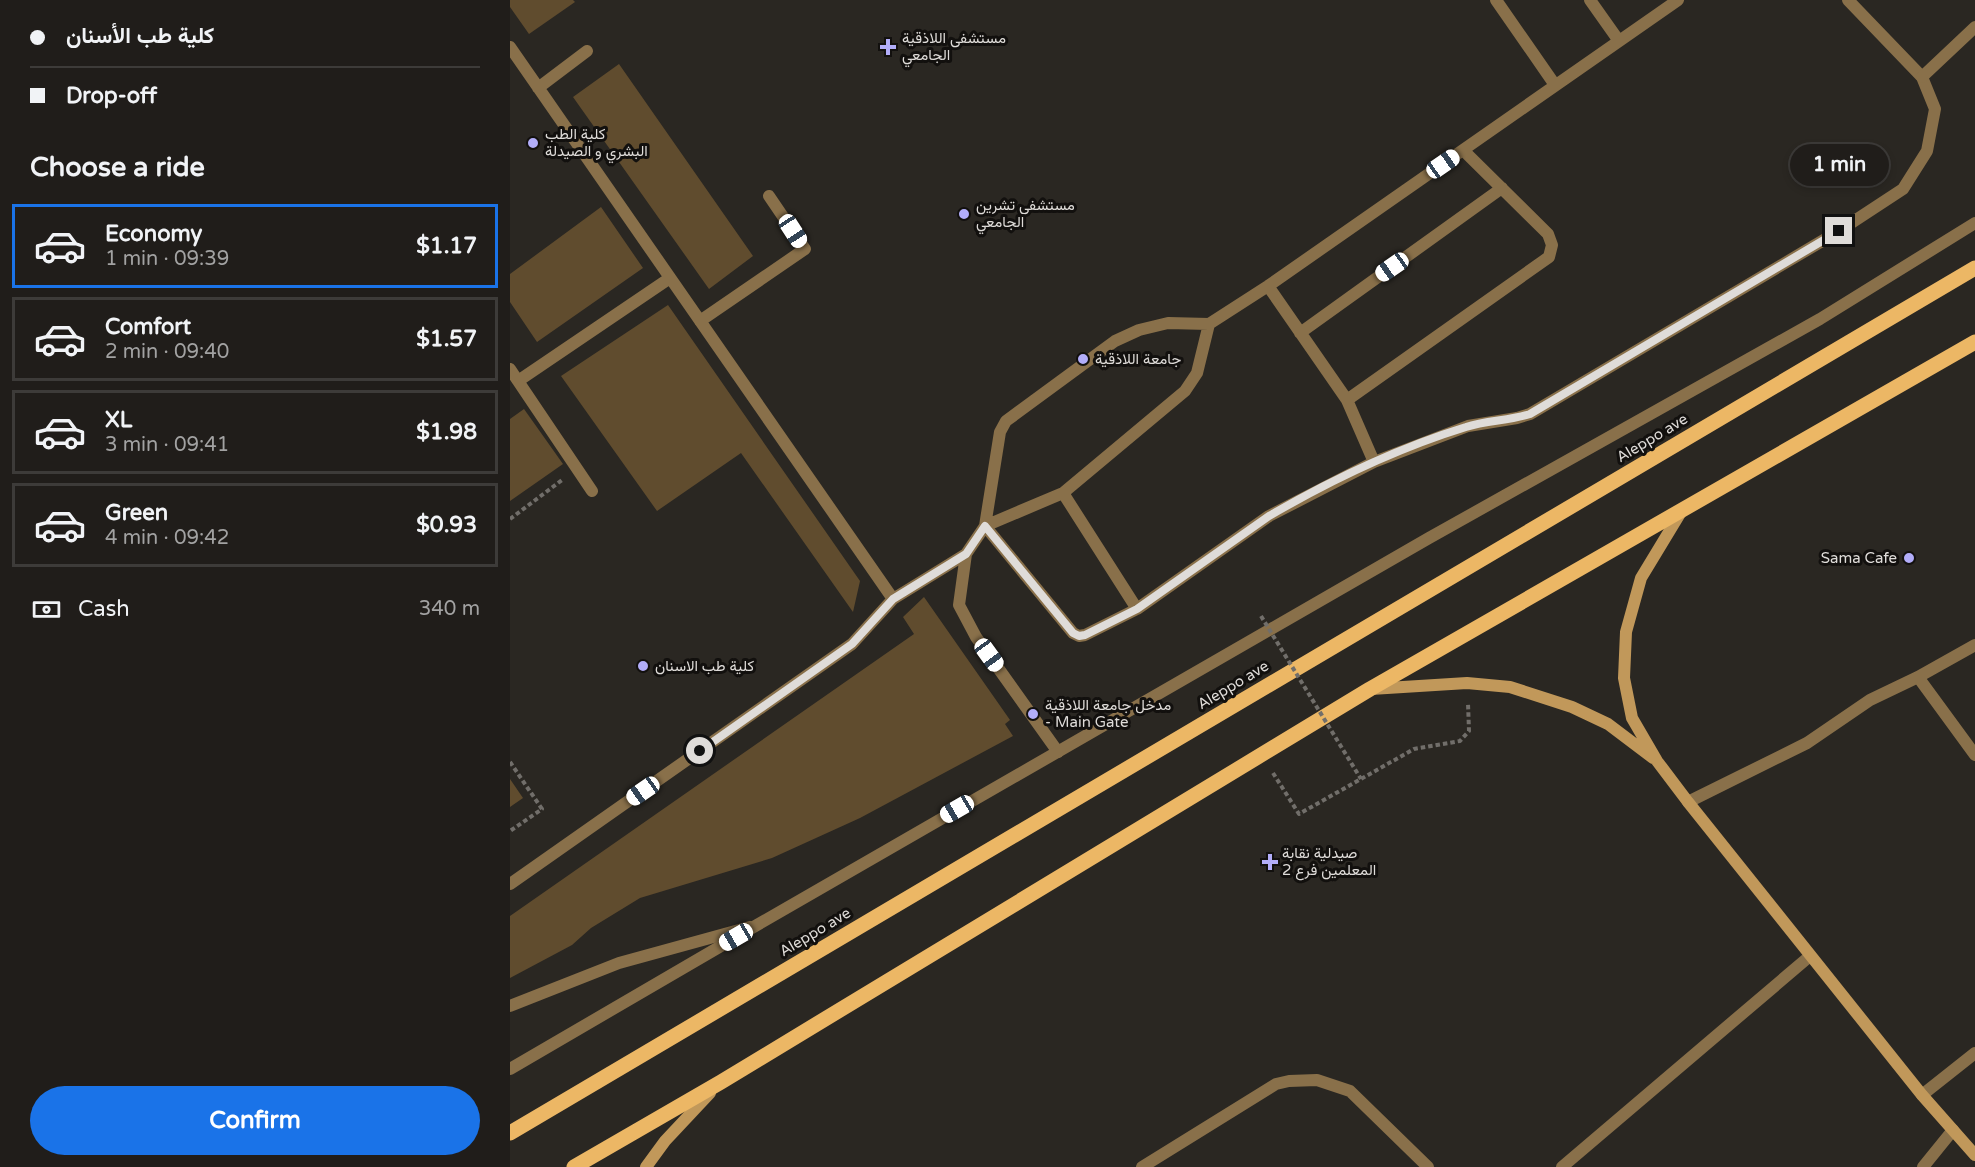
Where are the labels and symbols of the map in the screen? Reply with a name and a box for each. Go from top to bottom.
place label: مستشفى اللاذقية الجامعي [902,29,1006,68]
marker: مستشفى اللاذقية الجامعي [879,38,897,56]
place label: كلية الطب البشري و الصيدلة [545,125,648,164]
marker: كلية الطب البشري و الصيدلة [526,136,540,150]
callout: 1 min [1790,144,1888,186]
car [1423,146,1463,182]
place label: مستشفى تشرين الجامعي [976,196,1075,235]
marker: مستشفى تشرين الجامعي [957,207,971,221]
car [776,211,810,251]
route end [1825,217,1852,244]
car [1372,249,1412,285]
place label: جامعة اللاذقية [1095,350,1181,368]
marker: جامعة اللاذقية [1076,352,1090,366]
street label: Aleppo ave [1613,410,1691,466]
place label: Sama Cafe [1821,549,1897,567]
marker: Sama Cafe [1902,551,1916,565]
car [971,635,1007,675]
place label: كلية طب الاسنان [655,657,754,675]
street label: Aleppo ave [1194,657,1272,713]
marker: كلية طب الاسنان [636,659,650,673]
place label: مدخل جامعة اللاذقية - Main Gate [1045,696,1171,731]
marker: مدخل جامعة اللاذقية - Main Gate [1026,707,1040,721]
route start [686,737,713,764]
car [623,773,663,809]
car [937,792,977,826]
place label: صيدلية نقابة المعلمين فرع 2 [1282,844,1376,881]
marker: صيدلية نقابة المعلمين فرع 2 [1263,855,1277,869]
street label: Aleppo ave [776,904,854,960]
car [716,920,756,954]

